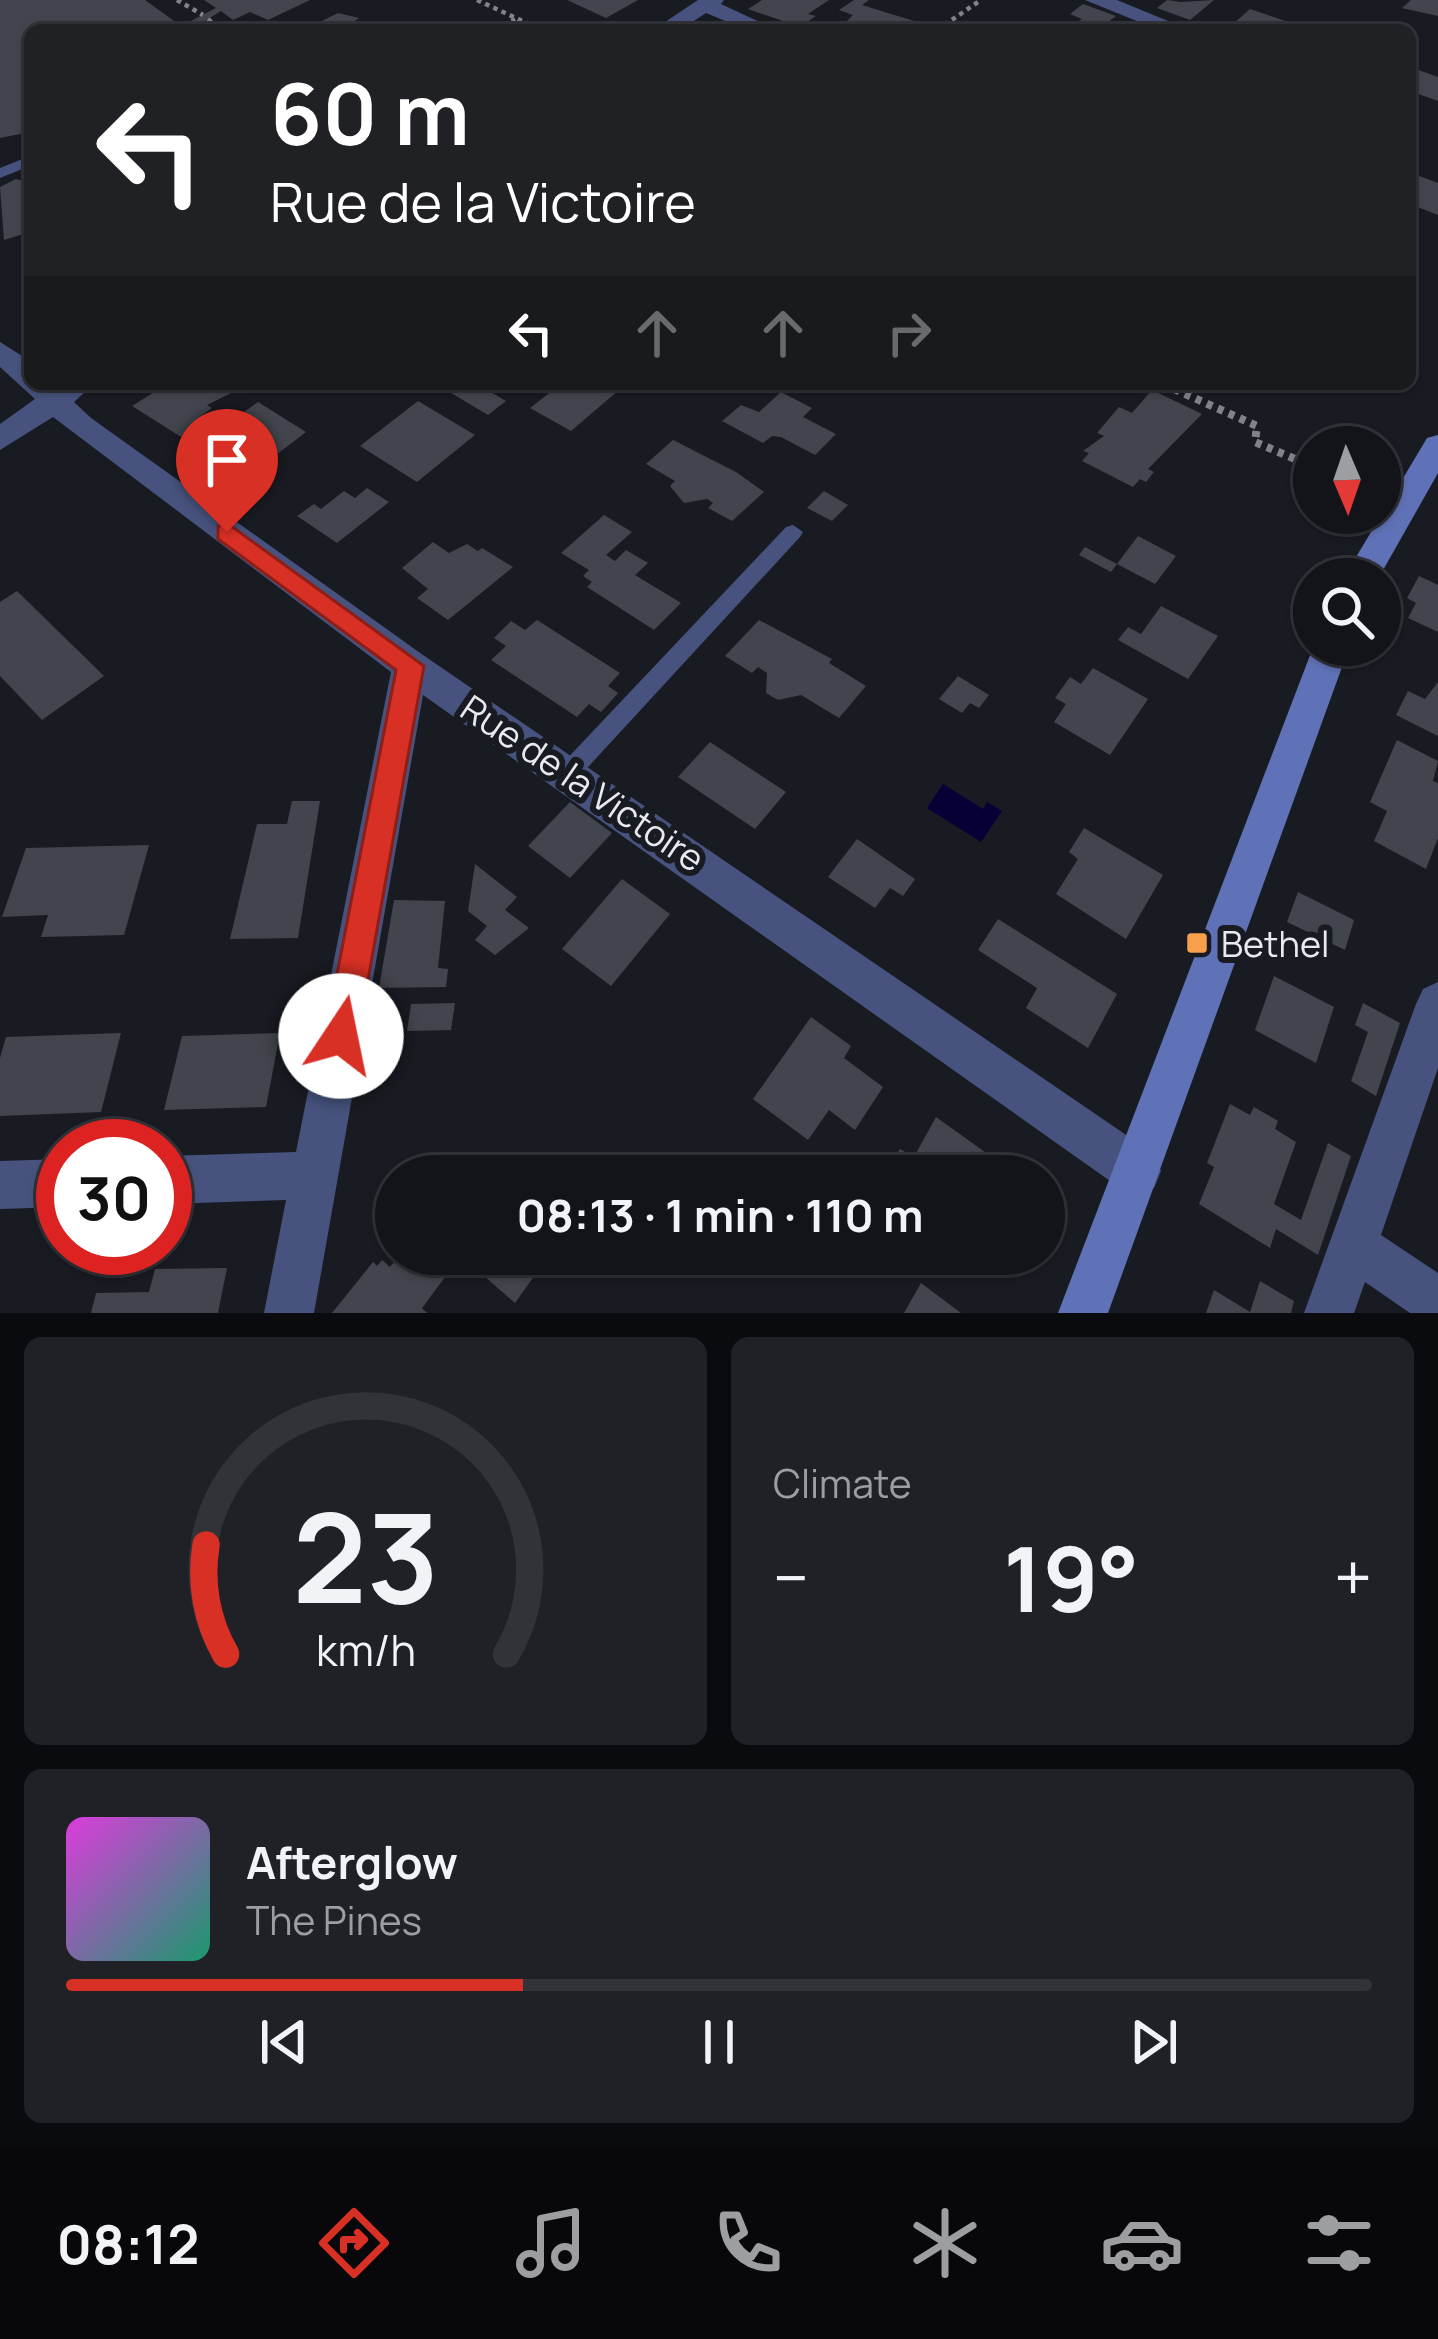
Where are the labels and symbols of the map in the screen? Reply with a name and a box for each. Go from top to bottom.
pin [176,409,278,532]
north arrow [1293,426,1401,534]
street label: Rue de la Victoire [452,683,714,883]
place label: Bethel [1221,919,1329,968]
marker: Bethel [1184,930,1210,956]
position arrow [278,973,404,1099]
speed limit sign: 30 [36,1119,192,1275]

